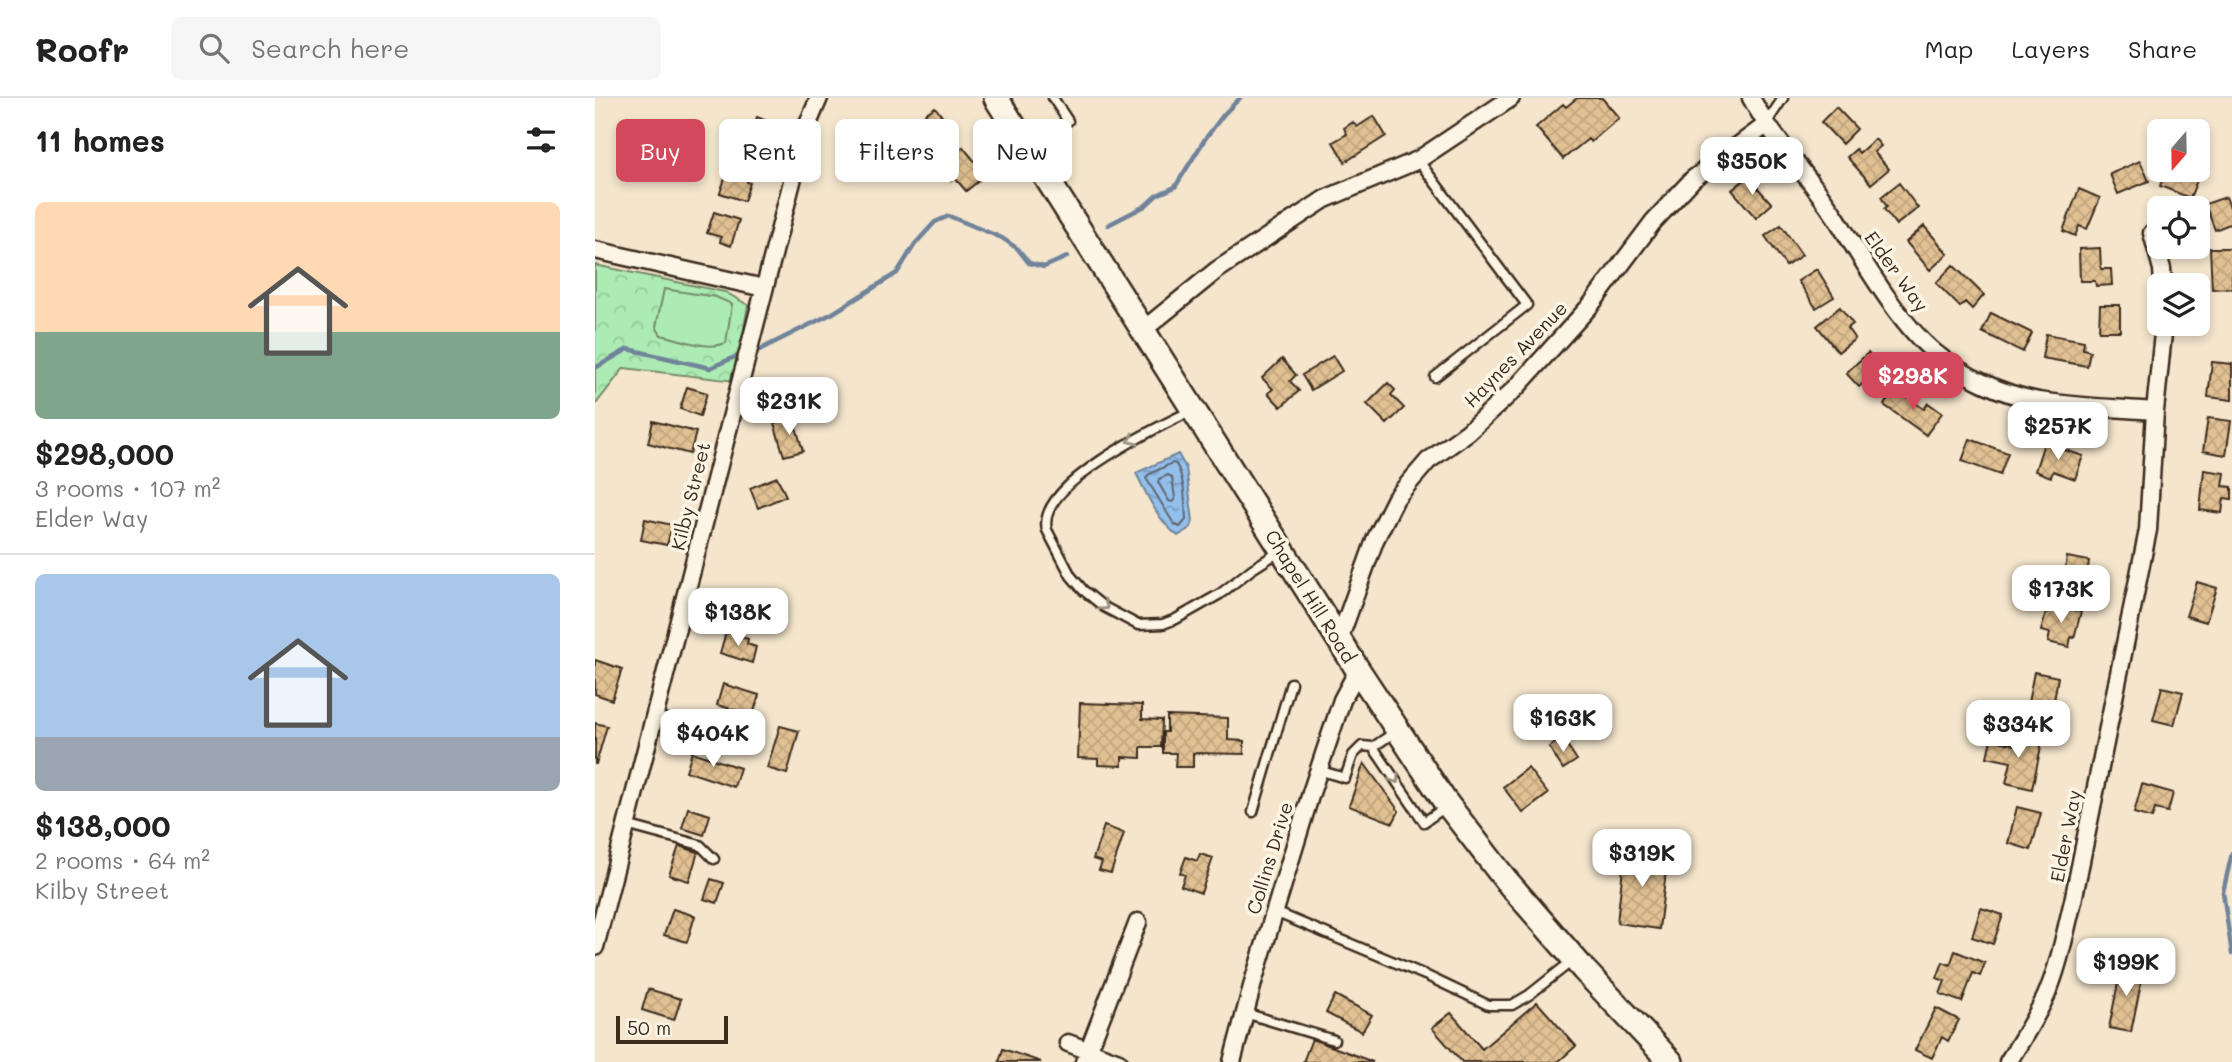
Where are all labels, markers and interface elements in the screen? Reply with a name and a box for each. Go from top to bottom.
search box [171,17,661,80]
text: Roofr [35,27,129,70]
icon: search [195,29,233,67]
text: Search here [251,31,409,65]
text: Map [1925,33,1973,64]
text: Layers [2011,33,2090,64]
text: Share [2128,33,2197,64]
chip: Buy [616,119,705,182]
chip: Rent [719,119,821,182]
chip: Filters [835,119,959,182]
chip: New [973,119,1072,182]
north arrow [2147,119,2210,182]
map controls [2147,119,2210,336]
text: 11 homes [35,120,165,160]
icon: filters [522,121,560,159]
pin: $350K [1703,138,1801,197]
text: $350K [1716,145,1788,175]
button: locate [2147,196,2210,259]
street label: Elder Way [1859,226,1935,316]
icon: home [235,248,361,374]
button: layers [2147,273,2210,336]
street label: Haynes Avenue [1458,295,1572,413]
pin: $298K [1864,352,1962,412]
text: $298K [1878,360,1948,390]
pin: $231K [740,378,838,437]
text: $231K [756,385,822,415]
pin: $257K [2009,402,2107,462]
text: $257K [2024,410,2092,440]
one-way arrow [1127,432,1140,446]
text: $298,000 [35,433,174,473]
street label: Kilby Street [664,439,716,553]
text: 3 rooms · 107 m² [35,473,221,503]
text: Elder Way [35,503,148,533]
street label: Chapel Hill Road [1260,525,1362,667]
pin: $173K [2012,566,2110,625]
text: $173K [2028,573,2094,603]
pin: $138K [689,588,787,648]
text: $138K [704,596,772,626]
one-way arrow [1096,598,1109,610]
icon: home [235,620,361,746]
pin: $163K [1514,694,1612,754]
pin: $334K [1969,700,2067,760]
text: $163K [1529,702,1597,732]
text: $334K [1982,708,2054,738]
pin: $404K [664,710,762,769]
text: $404K [676,717,750,747]
one-way arrow [1387,771,1399,784]
street label: Elder Way [2044,788,2086,884]
street label: Collins Drive [1240,799,1298,917]
text: $138,000 [35,805,171,845]
pin: $319K [1593,830,1691,889]
text: $319K [1608,837,1676,867]
text: 2 rooms · 64 m² [35,845,210,875]
text: Kilby Street [35,875,169,905]
pin: $199K [2077,939,2175,998]
text: $199K [2092,946,2160,976]
scale bar [616,1013,728,1045]
text: 50 m [627,1015,671,1040]

